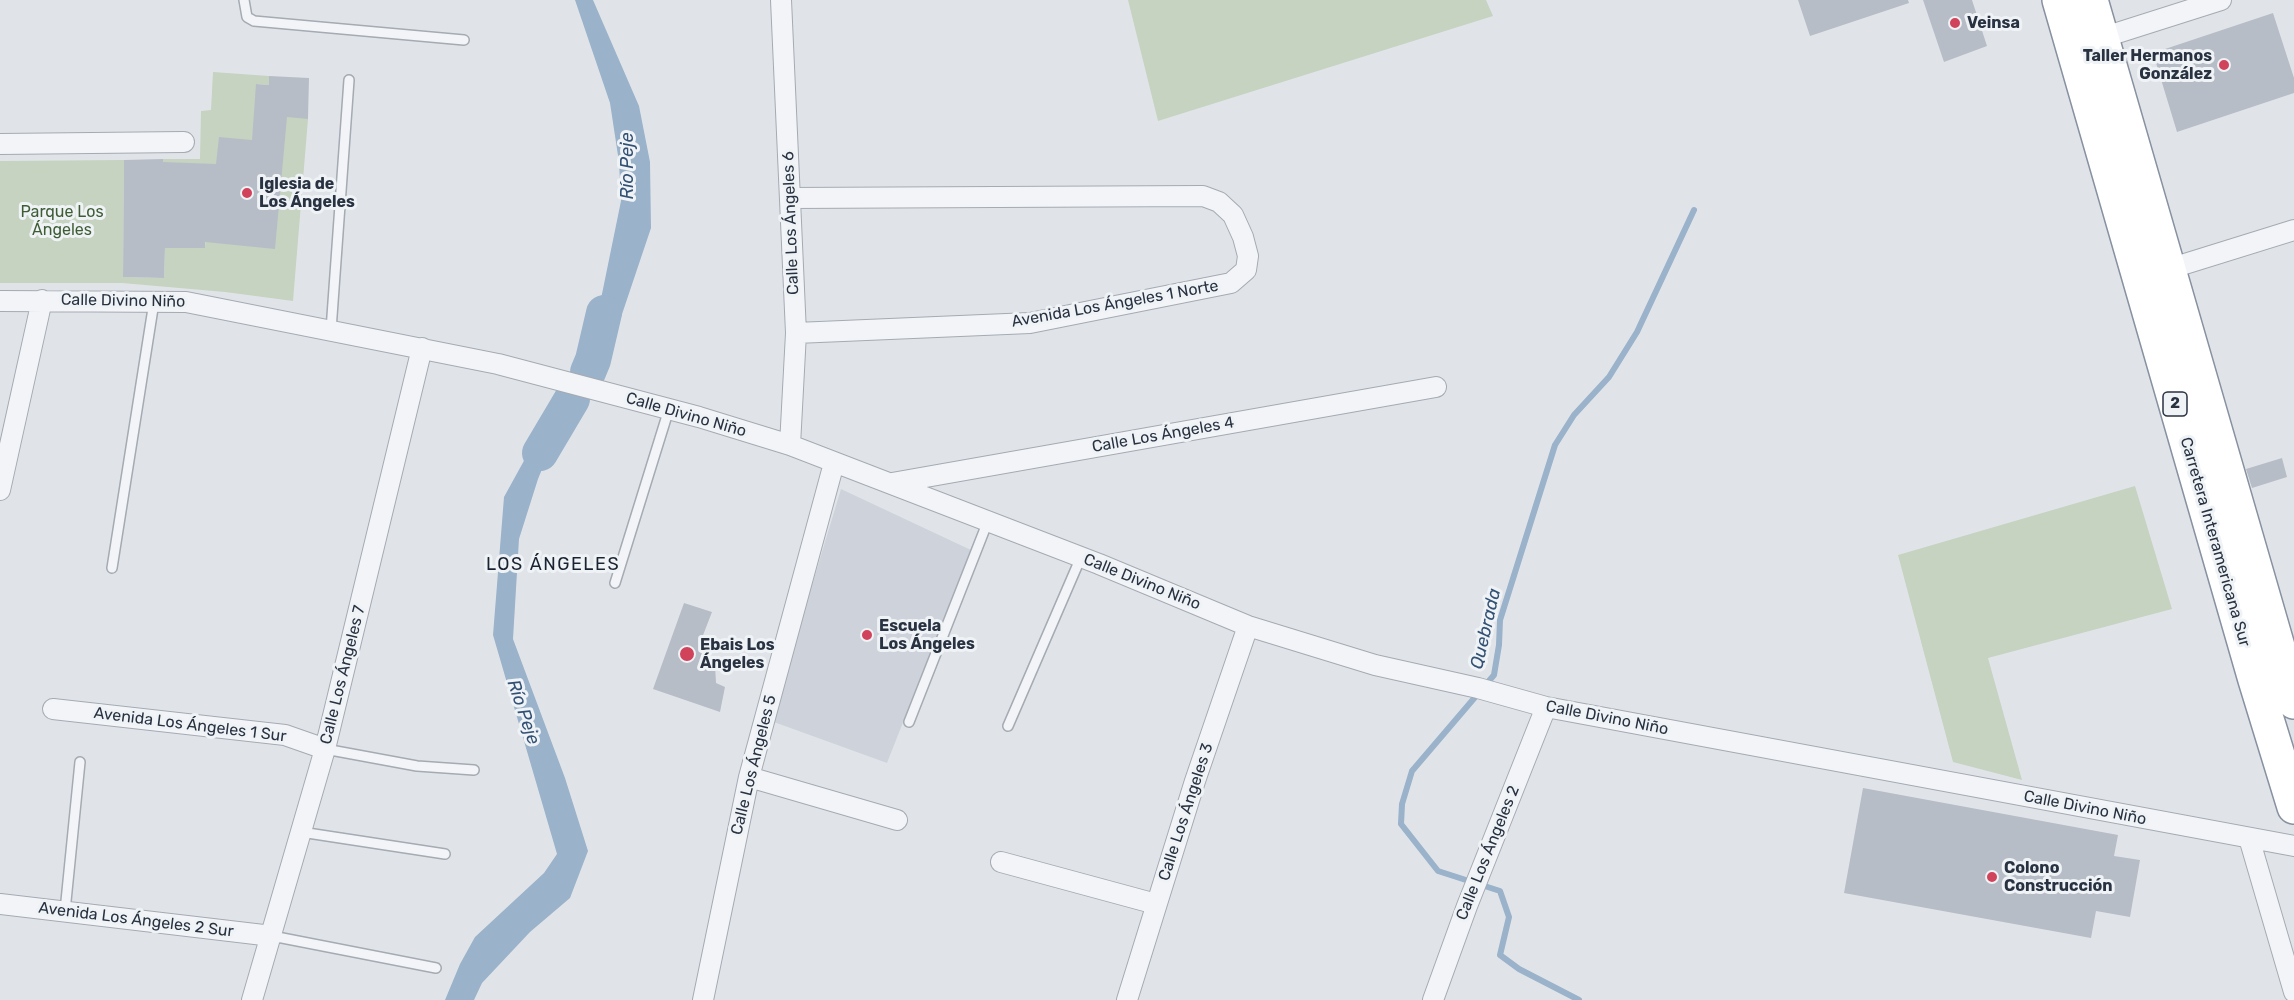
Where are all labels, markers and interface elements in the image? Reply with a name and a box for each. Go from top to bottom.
place label: Veinsa [1967,13,2020,33]
marker: Veinsa [1948,16,1962,30]
place label: Taller Hermanos González [2083,46,2212,84]
marker: Taller Hermanos González [2217,58,2231,72]
water label: Río Peje [617,132,639,200]
street label: Calle Los Ángeles 6 [779,151,803,295]
place label: Iglesia de Los Ángeles [259,174,355,212]
marker: Iglesia de Los Ángeles [240,186,254,200]
park label: Parque Los Ángeles [20,202,104,240]
street label: Avenida Los Ángeles 1 Norte [1010,276,1220,332]
street label: Calle Divino Niño [61,290,185,312]
street label: Calle Divino Niño [624,389,748,441]
road number: 2 [2163,392,2187,416]
street label: Calle Los Ángeles 4 [1090,413,1236,457]
street label: Carretera Interamericana Sur [2176,435,2254,649]
street label: Calle Divino Niño [1081,550,1203,614]
district label: LOS ÁNGELES [486,554,620,576]
water label: Quebrada [1466,586,1506,672]
street label: Calle Los Ángeles 7 [316,604,370,746]
place label: Escuela Los Ángeles [879,616,975,654]
marker: Escuela Los Ángeles [860,628,874,642]
place label: Ebais Los Ángeles [700,635,775,673]
marker: Ebais Los Ángeles [678,645,696,663]
water label: Río Peje [502,677,544,747]
street label: Calle Los Ángeles 5 [727,693,781,837]
street label: Calle Divino Niño [1544,697,1670,739]
street label: Avenida Los Ángeles 1 Sur [93,704,287,746]
street label: Calle Los Ángeles 3 [1155,741,1217,883]
street label: Calle Los Ángeles 2 [1452,783,1524,923]
street label: Calle Divino Niño [2022,787,2148,829]
place label: Colono Construcción [2004,858,2113,896]
marker: Colono Construcción [1985,870,1999,884]
street label: Avenida Los Ángeles 2 Sur [37,898,235,942]

